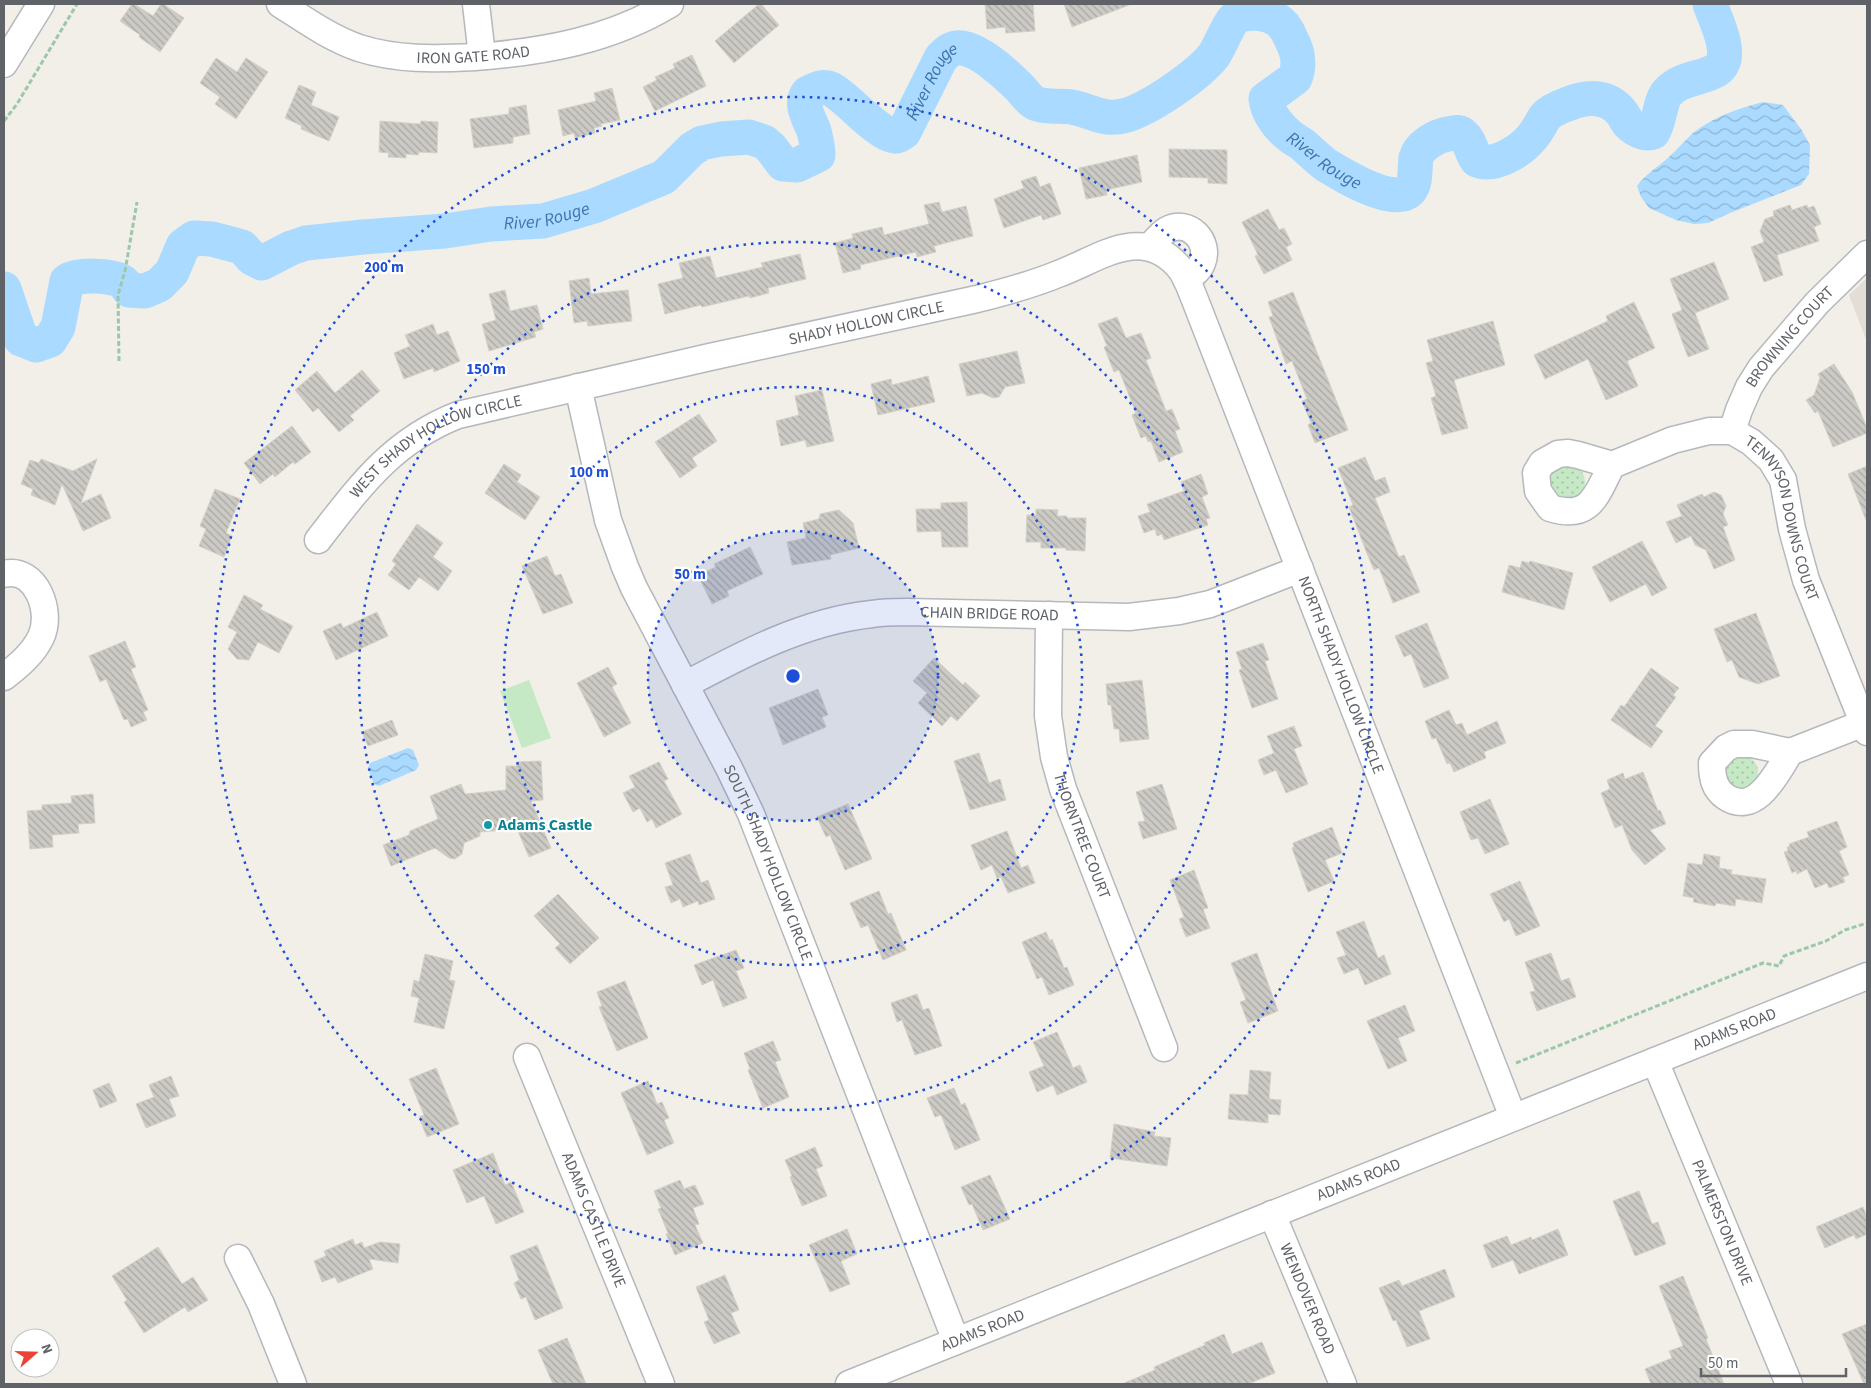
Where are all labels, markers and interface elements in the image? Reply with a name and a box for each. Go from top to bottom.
water label: River Rouge [899,36,961,125]
street label: IRON GATE ROAD [416,40,531,69]
water label: River Rouge [1282,125,1366,196]
water label: River Rouge [503,195,593,236]
text: 200 m [364,257,404,278]
street label: BROWNING COURT [1740,281,1839,392]
street label: SHADY HOLLOW CIRCLE [787,295,946,351]
text: 150 m [466,359,506,380]
street label: WEST SHADY HOLLOW CIRCLE [345,390,524,503]
street label: TENNYSON DOWNS COURT [1741,430,1824,605]
text: 100 m [569,462,609,483]
text: 50 m [674,564,706,585]
street label: NORTH SHADY HOLLOW CIRCLE [1293,573,1389,777]
street label: CHAIN BRIDGE ROAD [920,601,1059,626]
centre of rings [784,667,802,685]
street label: SOUTH SHADY HOLLOW CIRCLE [718,761,818,964]
street label: THORNTREE COURT [1048,770,1116,903]
place label: Adams Castle [497,814,592,836]
marker: Adams Castle [482,819,494,831]
street label: ADAMS ROAD [1689,1002,1780,1056]
street label: ADAMS CASTLE DRIVE [556,1149,631,1291]
street label: ADAMS ROAD [1313,1153,1404,1206]
street label: PALMERSTON DRIVE [1686,1156,1758,1289]
street label: WENDOVER ROAD [1274,1240,1341,1358]
street label: ADAMS ROAD [937,1304,1028,1357]
north arrow [10,1328,60,1378]
text: N [35,1341,57,1357]
scale bar [1701,1346,1846,1378]
text: 50 m [1708,1353,1738,1374]

